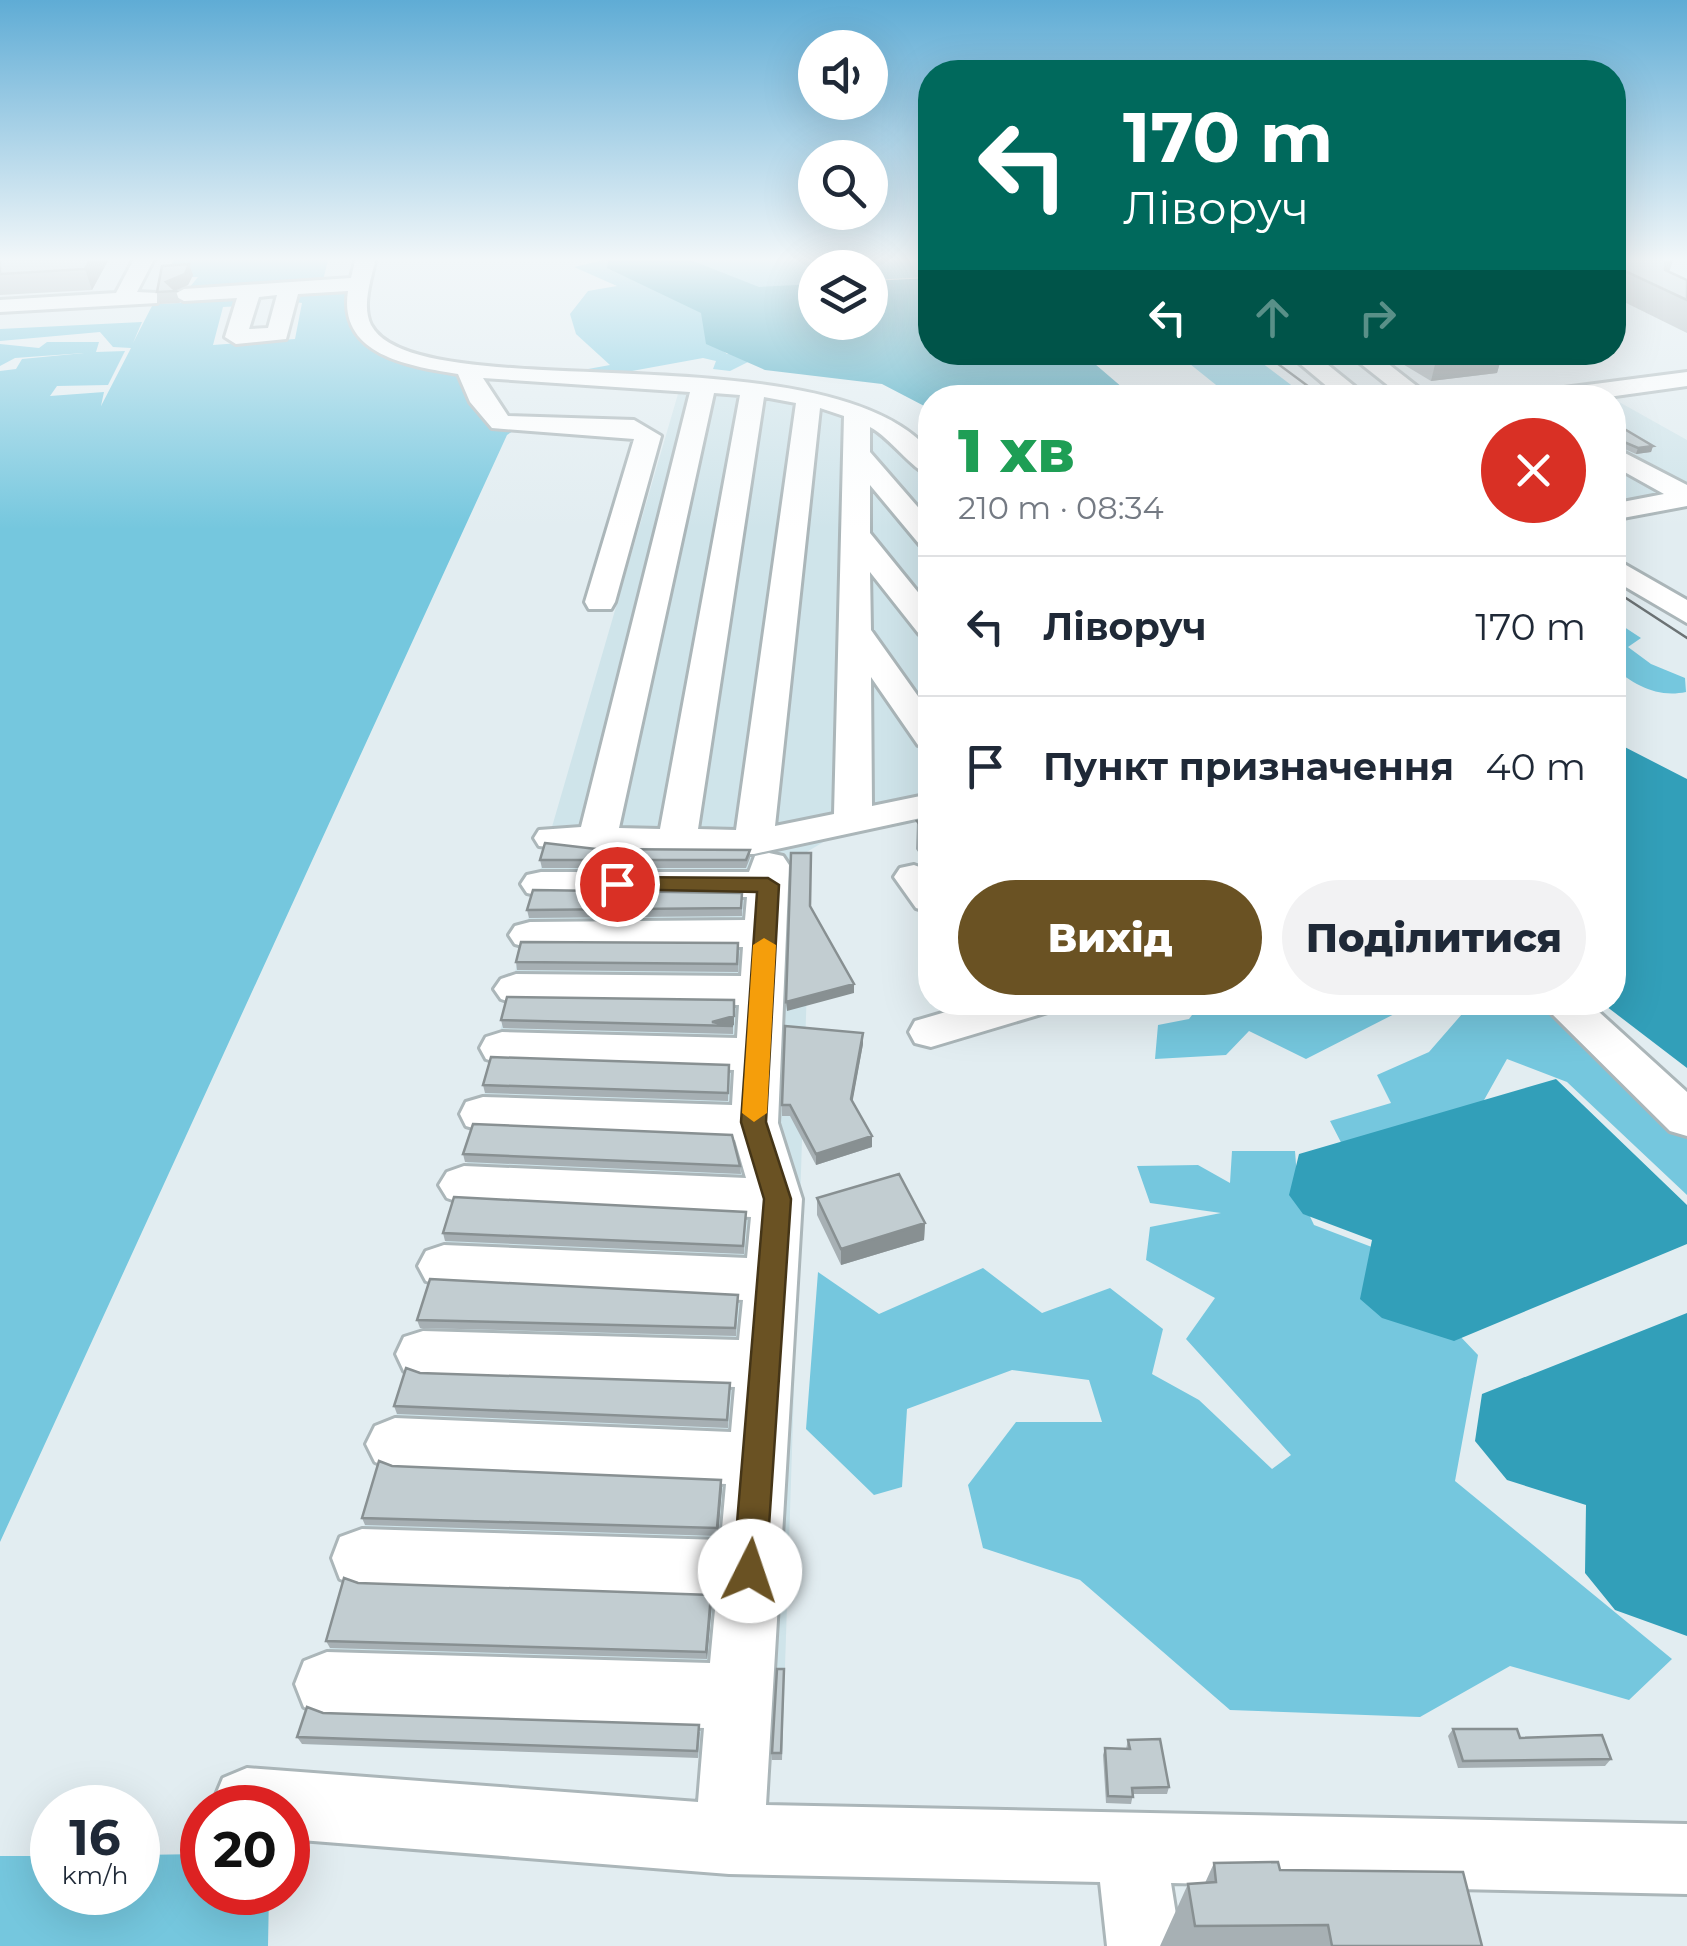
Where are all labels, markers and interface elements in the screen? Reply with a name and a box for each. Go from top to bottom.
map controls [798,30,888,340]
button: sound [798,30,888,120]
text: 170 m [1123,94,1333,180]
icon: left [958,100,1088,230]
button: search [798,140,888,230]
text: Ліворуч [1123,180,1309,235]
button: layers [798,250,888,340]
icon: left [1140,290,1195,345]
icon: ahead [1245,290,1300,345]
icon: right [1350,290,1405,345]
text: 1 хв [958,414,1075,487]
button: close [1481,418,1586,523]
text: 210 m · 08:34 [958,488,1164,527]
icon: left [958,599,1013,654]
text: Ліворуч [1043,603,1207,650]
text: 170 m [1475,603,1586,650]
icon: arrive [958,739,1013,794]
text: Пункт призначення [1043,743,1454,790]
text: 40 m [1485,743,1586,790]
pin [575,842,660,927]
icon: arrive [590,857,645,912]
button: Вихід [958,880,1262,995]
button: Поділитися [1282,880,1586,995]
position arrow [698,1519,802,1623]
speed limit sign: 20 [180,1785,310,1915]
text: 16 [69,1807,121,1868]
text: km/h [62,1860,128,1890]

